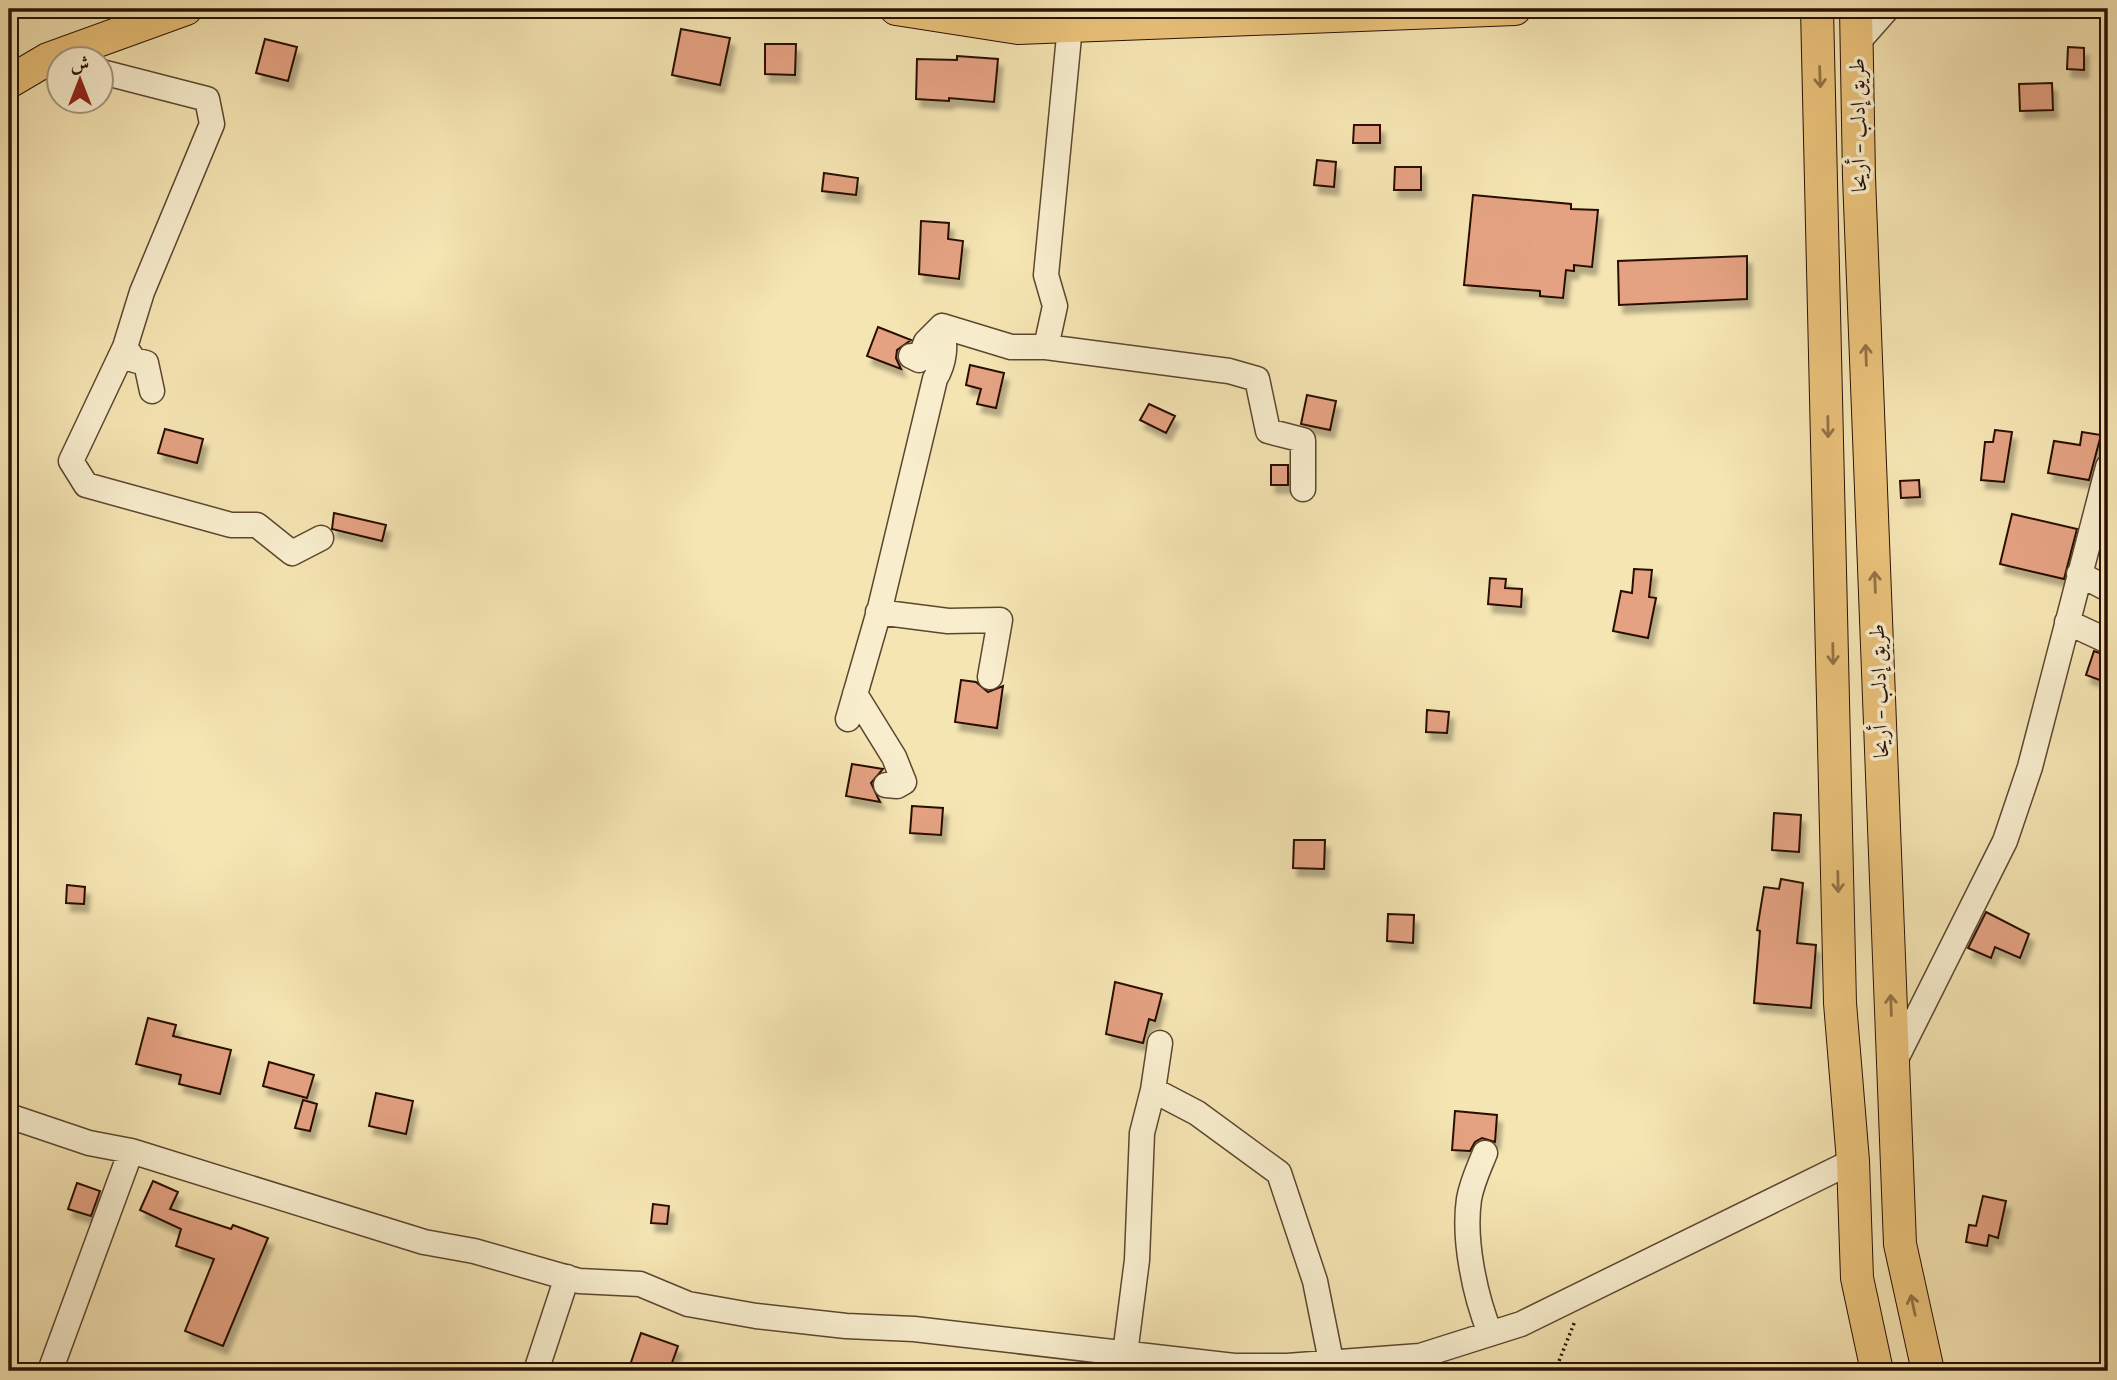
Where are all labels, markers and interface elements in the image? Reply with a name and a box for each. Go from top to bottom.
north arrow [46,46,116,116]
text: ش [71,51,89,77]
street label: طريق إدلب - أريحا [1842,58,1874,192]
one-way arrow [1813,65,1826,88]
one-way arrow [1859,343,1872,366]
one-way arrow [1822,415,1835,438]
one-way arrow [1868,571,1881,594]
street label: طريق إدلب - أريحا [1862,623,1896,759]
one-way arrow [1826,643,1840,666]
one-way arrow [1831,870,1845,893]
one-way arrow [1885,994,1898,1017]
one-way arrow [1906,1294,1920,1317]

